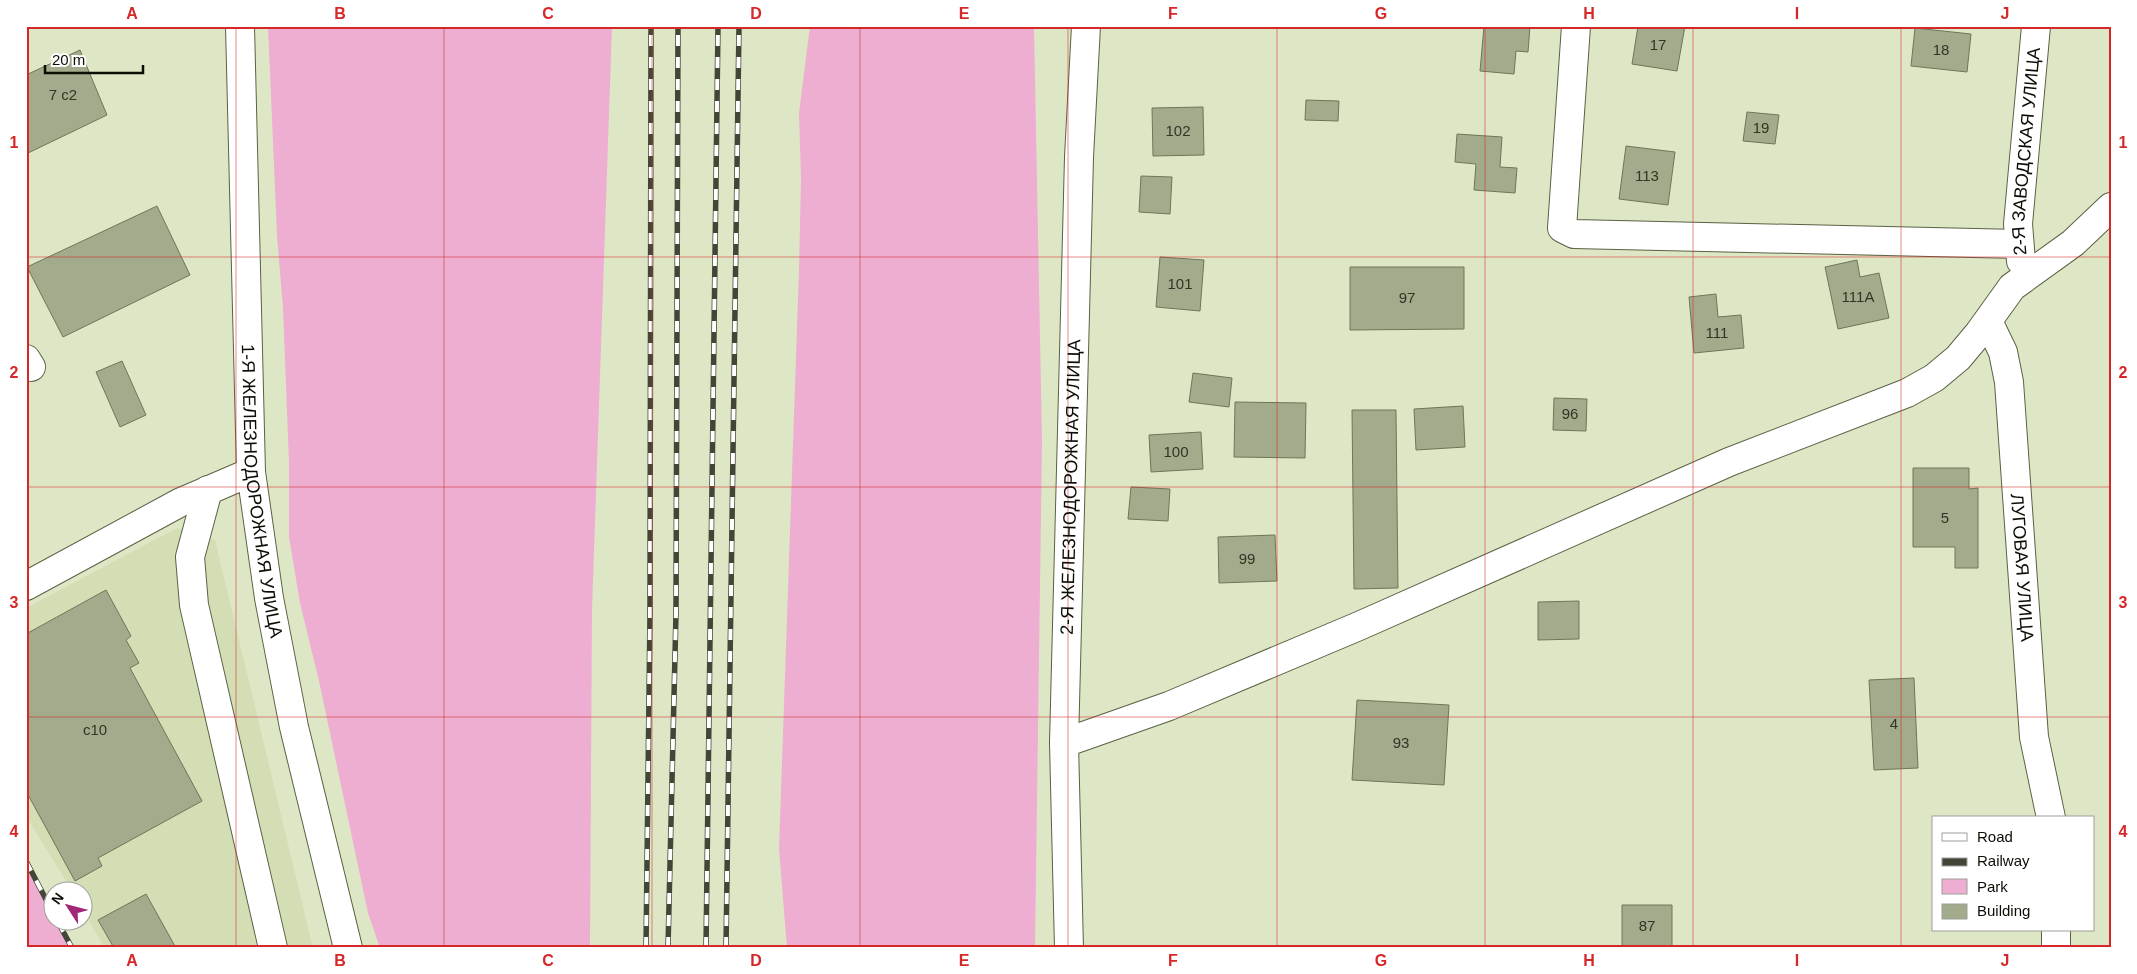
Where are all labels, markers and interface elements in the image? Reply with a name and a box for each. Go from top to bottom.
text: A [126,5,138,22]
text: B [334,5,346,22]
text: C [542,5,554,22]
text: D [750,5,762,22]
text: E [959,5,970,22]
text: F [1168,5,1178,22]
text: G [1375,5,1387,22]
text: H [1583,5,1595,22]
text: I [1795,5,1799,22]
text: J [2001,5,2009,22]
house number: 17 [1650,36,1666,53]
house number: 18 [1933,41,1949,58]
scale bar [45,42,142,74]
street label: 2-Я ЗАВОДСКАЯ УЛИЦА [2008,47,2044,256]
text: 20 m [52,51,85,68]
house number: 7 с2 [49,86,77,103]
house number: 19 [1753,119,1769,136]
house number: 102 [1165,122,1191,139]
text: 1 [10,134,19,151]
text: 1 [2119,134,2128,151]
house number: 113 [1635,167,1659,184]
house number: 101 [1167,275,1193,292]
house number: 111А [1842,288,1874,305]
house number: 97 [1399,289,1415,306]
house number: 111 [1706,324,1728,341]
street label: 2-Я ЖЕЛЕЗНОДОРОЖНАЯ УЛИЦА [1057,339,1084,635]
street label: 1-Я ЖЕЛЕЗНОДОРОЖНАЯ УЛИЦА [238,344,287,640]
text: 2 [10,364,19,381]
text: 2 [2119,364,2128,381]
house number: 96 [1562,405,1578,422]
house number: 100 [1163,443,1189,460]
street label: ЛУГОВАЯ УЛИЦА [2007,493,2037,642]
house number: 5 [1941,509,1949,526]
house number: 99 [1239,550,1255,567]
text: 3 [10,594,19,611]
text: 3 [2119,594,2128,611]
house number: 4 [1890,715,1898,732]
house number: с10 [83,721,107,738]
house number: 93 [1393,734,1409,751]
legend [1932,816,2094,932]
text: 4 [10,823,19,840]
text: 4 [2119,823,2128,840]
text: Road [1977,828,2013,845]
text: Railway [1977,852,2030,869]
text: Park [1977,878,2008,895]
north arrow [42,882,92,932]
text: N [48,890,67,907]
text: Building [1977,902,2030,919]
house number: 87 [1639,917,1655,934]
text: A [126,952,138,969]
text: B [334,952,346,969]
text: C [542,952,554,969]
text: D [750,952,762,969]
text: E [959,952,970,969]
text: F [1168,952,1178,969]
text: G [1375,952,1387,969]
text: H [1583,952,1595,969]
text: I [1795,952,1799,969]
text: J [2001,952,2009,969]

